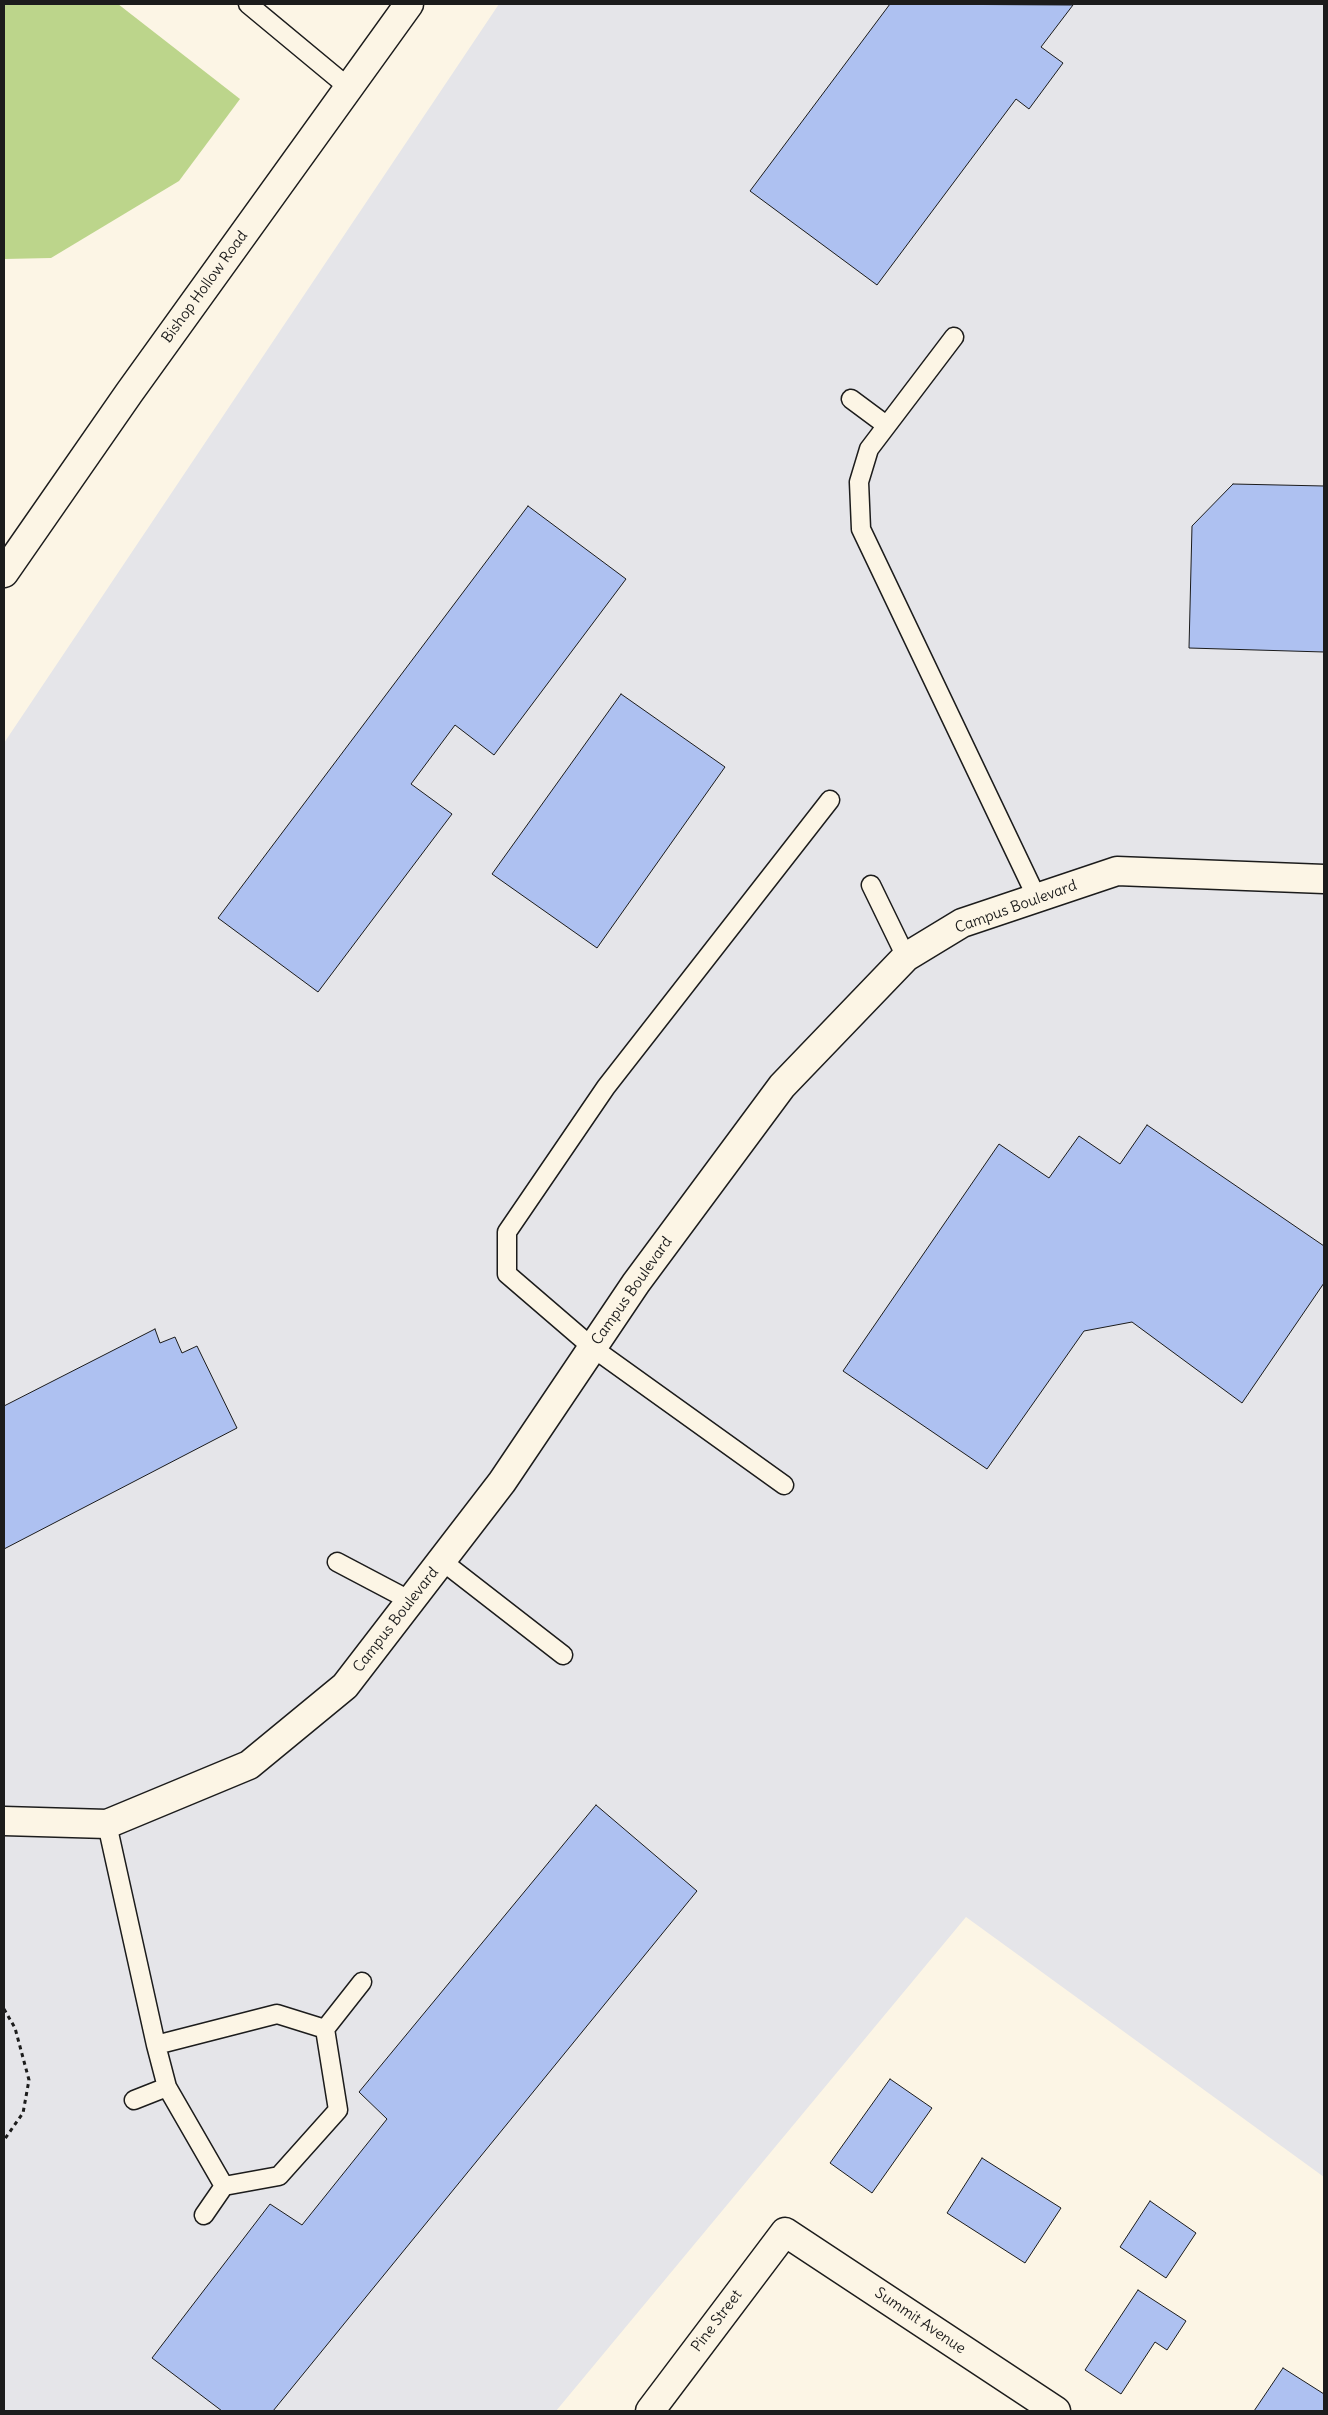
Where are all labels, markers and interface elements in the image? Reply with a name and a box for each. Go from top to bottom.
street label: Bishop Hollow Road [158,227,252,347]
street label: Campus Boulevard [953,877,1079,937]
street label: Campus Boulevard [588,1233,676,1349]
street label: Campus Boulevard [349,1564,443,1676]
street label: Summit Avenue [871,2284,969,2358]
street label: Pine Street [688,2287,746,2355]

